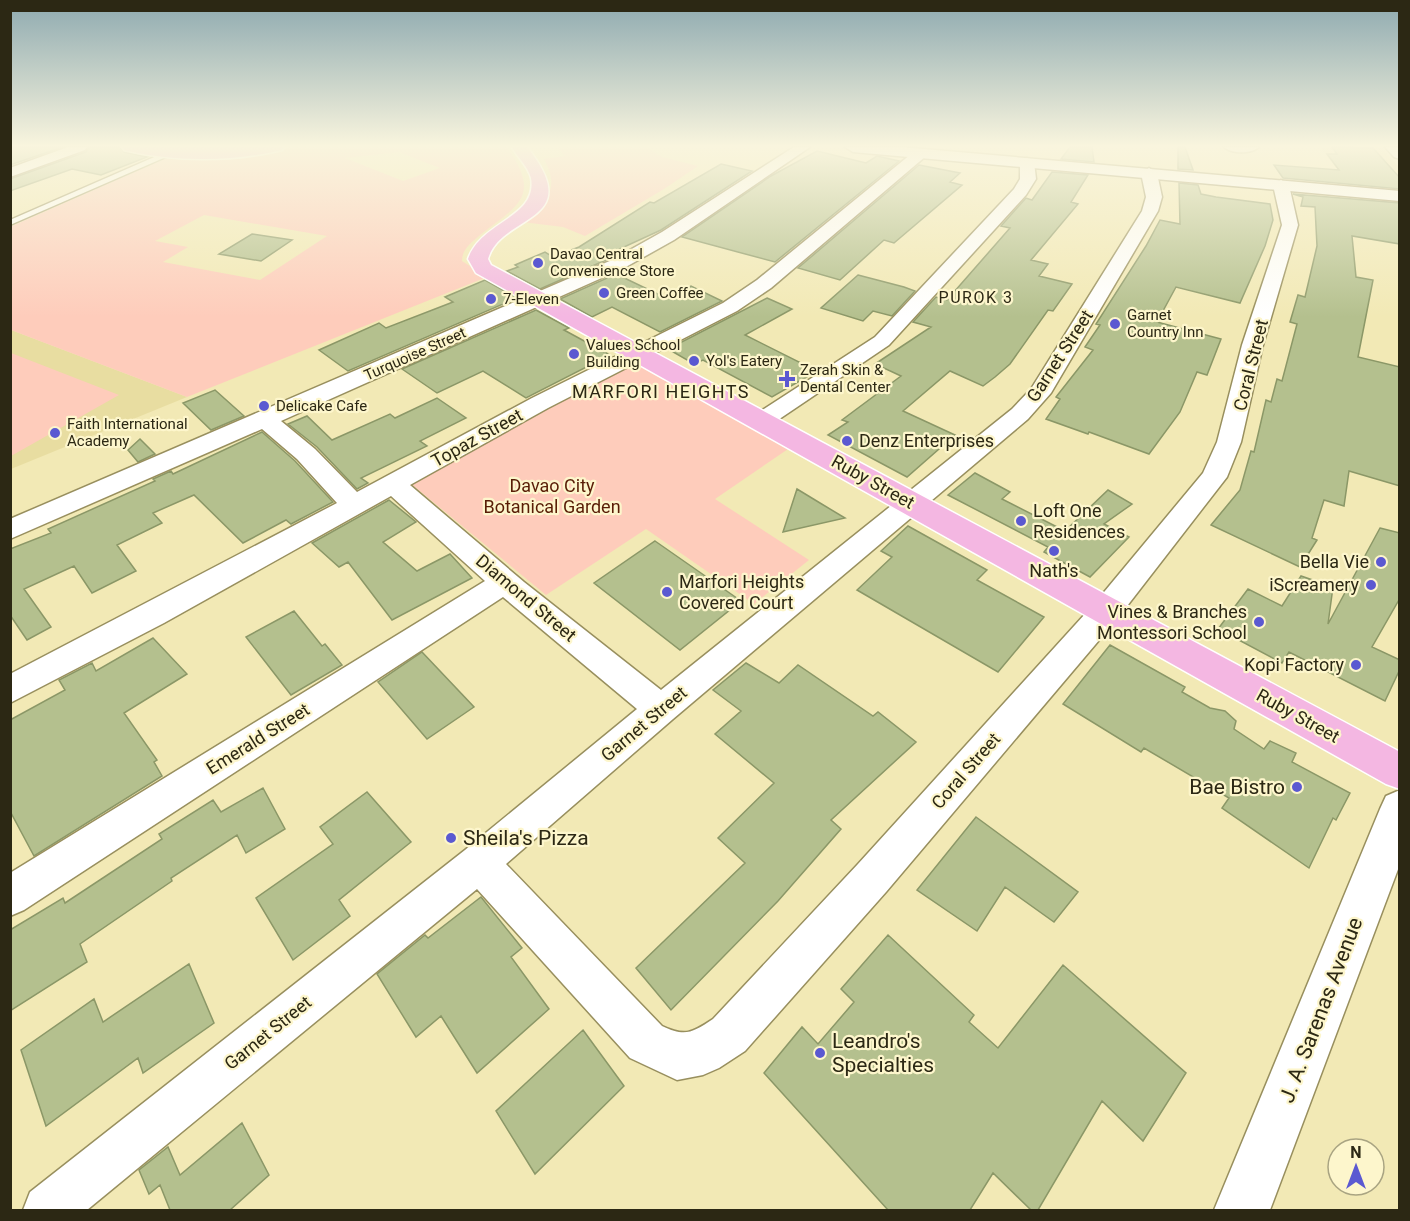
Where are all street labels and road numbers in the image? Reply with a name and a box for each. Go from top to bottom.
street label: Garnet Street [1022,306,1097,406]
street label: Coral Street [1229,317,1272,413]
street label: Turquoise Street [361,323,469,384]
street label: Topaz Street [428,404,526,471]
street label: Ruby Street [828,450,918,513]
street label: Diamond Street [472,550,581,646]
street label: Garnet Street [597,682,691,766]
street label: Ruby Street [1253,684,1343,747]
street label: Emerald Street [202,698,313,779]
street label: Coral Street [927,728,1004,813]
street label: J. A. Sarenas Avenue [1275,914,1367,1106]
street label: Garnet Street [220,991,315,1074]

